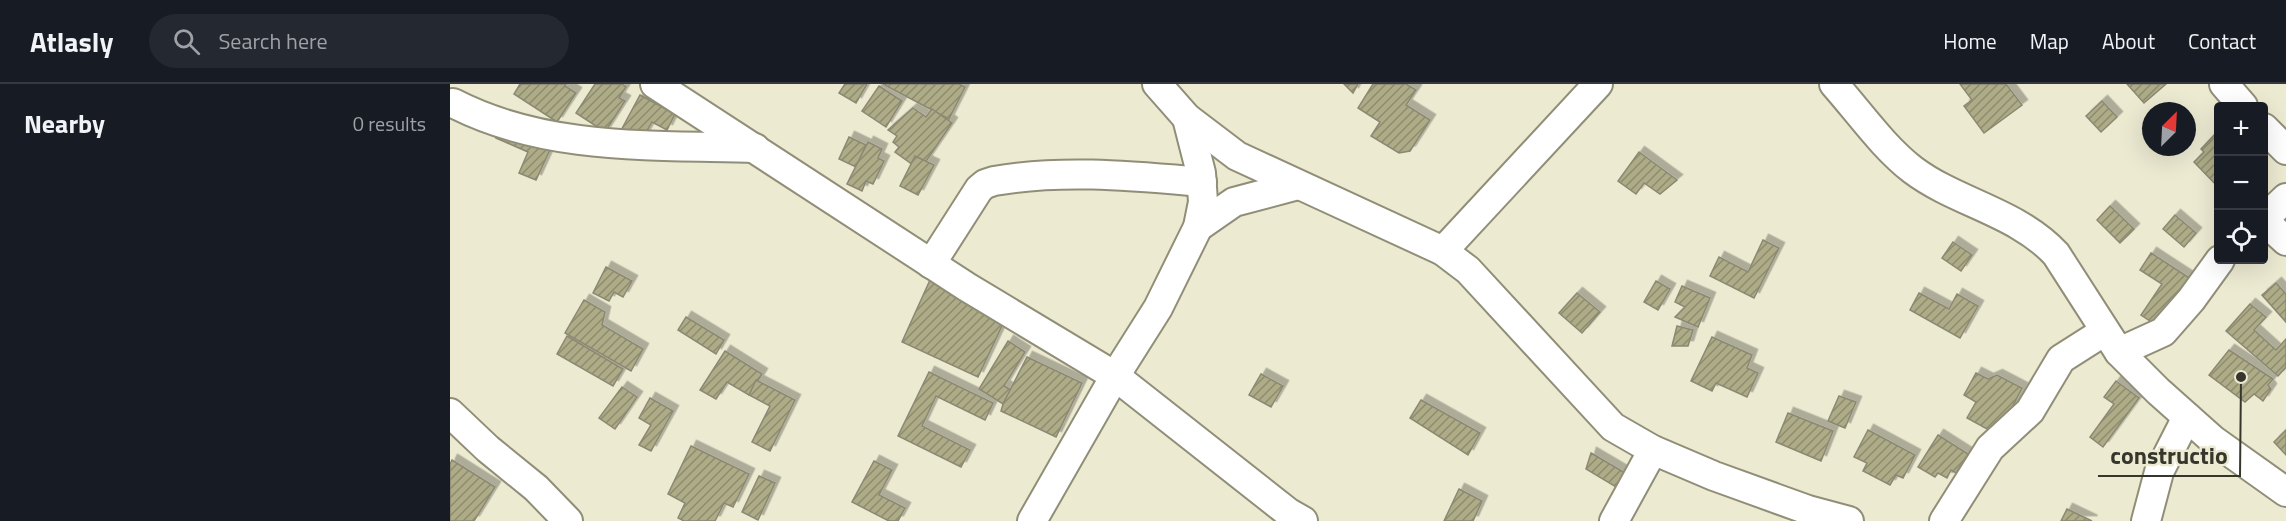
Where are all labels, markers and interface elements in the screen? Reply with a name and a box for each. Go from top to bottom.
search box [149,14,569,68]
text: Atlasly [30,20,113,63]
text: Search here [218,24,328,58]
icon: search [170,25,203,58]
text: Home [1943,25,1997,57]
text: Map [2030,25,2069,57]
text: About [2102,25,2155,57]
text: Contact [2188,25,2256,57]
north arrow [2142,102,2196,156]
map controls [2214,102,2268,264]
button: + [2214,102,2268,156]
text: Nearby [24,104,105,143]
text: 0 results [353,108,426,139]
button: − [2214,156,2268,210]
button: locate [2214,210,2268,264]
callout: constructio [2098,434,2240,476]
text: constructio [2110,437,2228,473]

